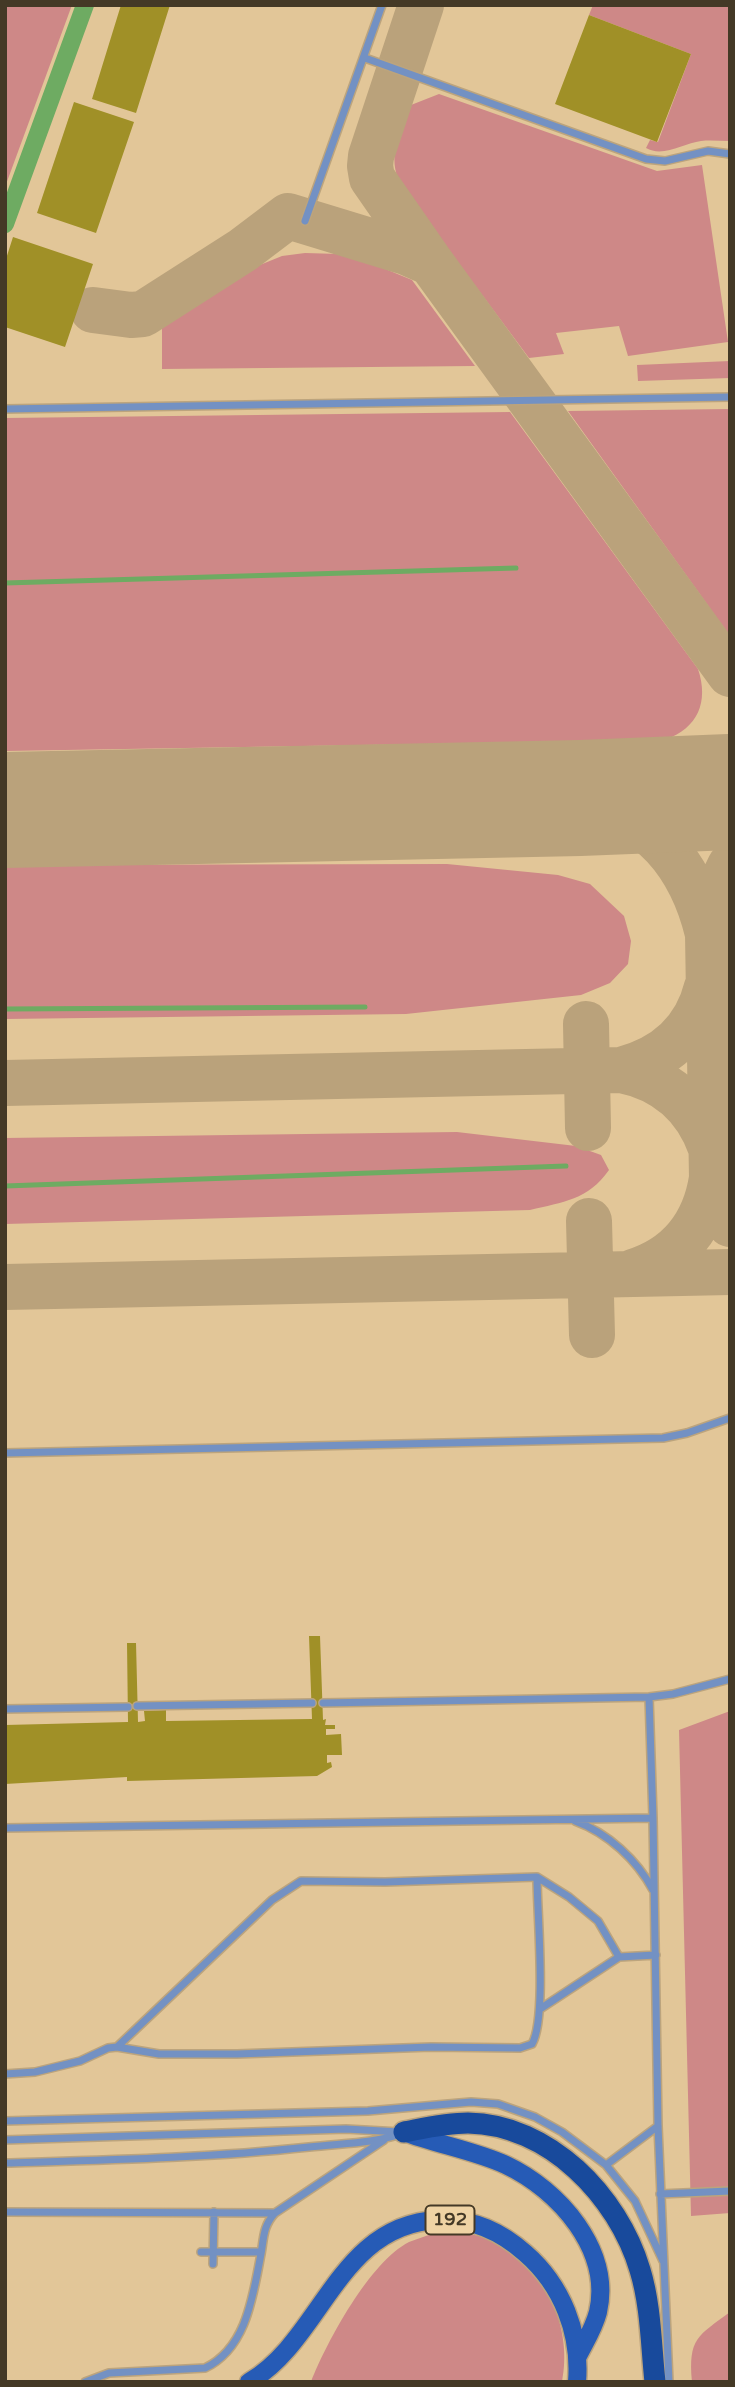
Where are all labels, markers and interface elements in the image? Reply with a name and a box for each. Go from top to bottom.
road number: 192 [426,2206,475,2234]

